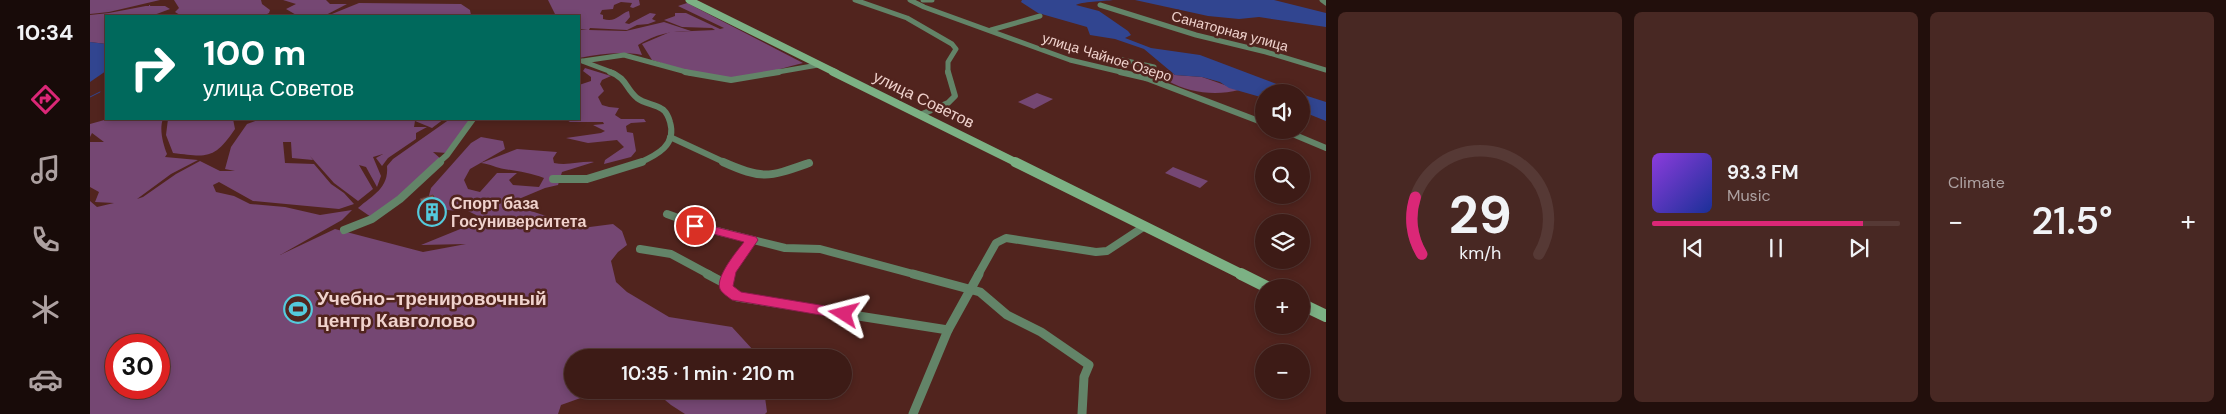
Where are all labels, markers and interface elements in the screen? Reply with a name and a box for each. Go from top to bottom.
street label: Санаторная улица [1170,7,1291,55]
text: 10:34 [17,18,73,47]
street label: улица Чайное Озеро [1040,29,1174,85]
text: 100 m [203,30,306,76]
icon: right [120,35,185,100]
street label: улица Советов [870,66,978,133]
text: улица Советов [203,74,354,103]
icon: directions [28,82,63,117]
map controls [1255,84,1310,399]
button: sound [1255,84,1310,139]
button: search [1255,149,1310,204]
icon: music [28,152,63,187]
text: 93.3 FM [1727,160,1799,185]
text: Climate [1948,172,2005,193]
text: 29 [1449,181,1511,249]
text: Music [1727,185,1771,206]
place label: Спорт база Госуниверситета [451,193,587,232]
text: 21.5° [2031,196,2113,246]
building icon: Спорт база Госуниверситета [417,197,447,227]
text: − [1948,203,1963,240]
text: + [2181,203,2196,240]
pin [674,205,716,247]
icon: arrive [681,212,709,240]
button: layers [1255,214,1310,269]
icon: phone [28,222,63,257]
icon: previous [1679,234,1707,262]
icon: pause [1762,234,1790,262]
icon: next [1845,234,1873,262]
text: km/h [1459,241,1501,265]
button: + [1255,279,1310,334]
place label: Учебно-тренировочный центр Кавголово [317,286,547,333]
position arrow [817,287,869,339]
icon: climate [28,292,63,327]
sports icon: Учебно-тренировочный центр Кавголово [283,294,313,324]
speed limit sign: 30 [105,334,170,399]
button: − [1255,344,1310,399]
text: 10:35 · 1 min · 210 m [621,361,795,386]
icon: car [28,362,63,397]

